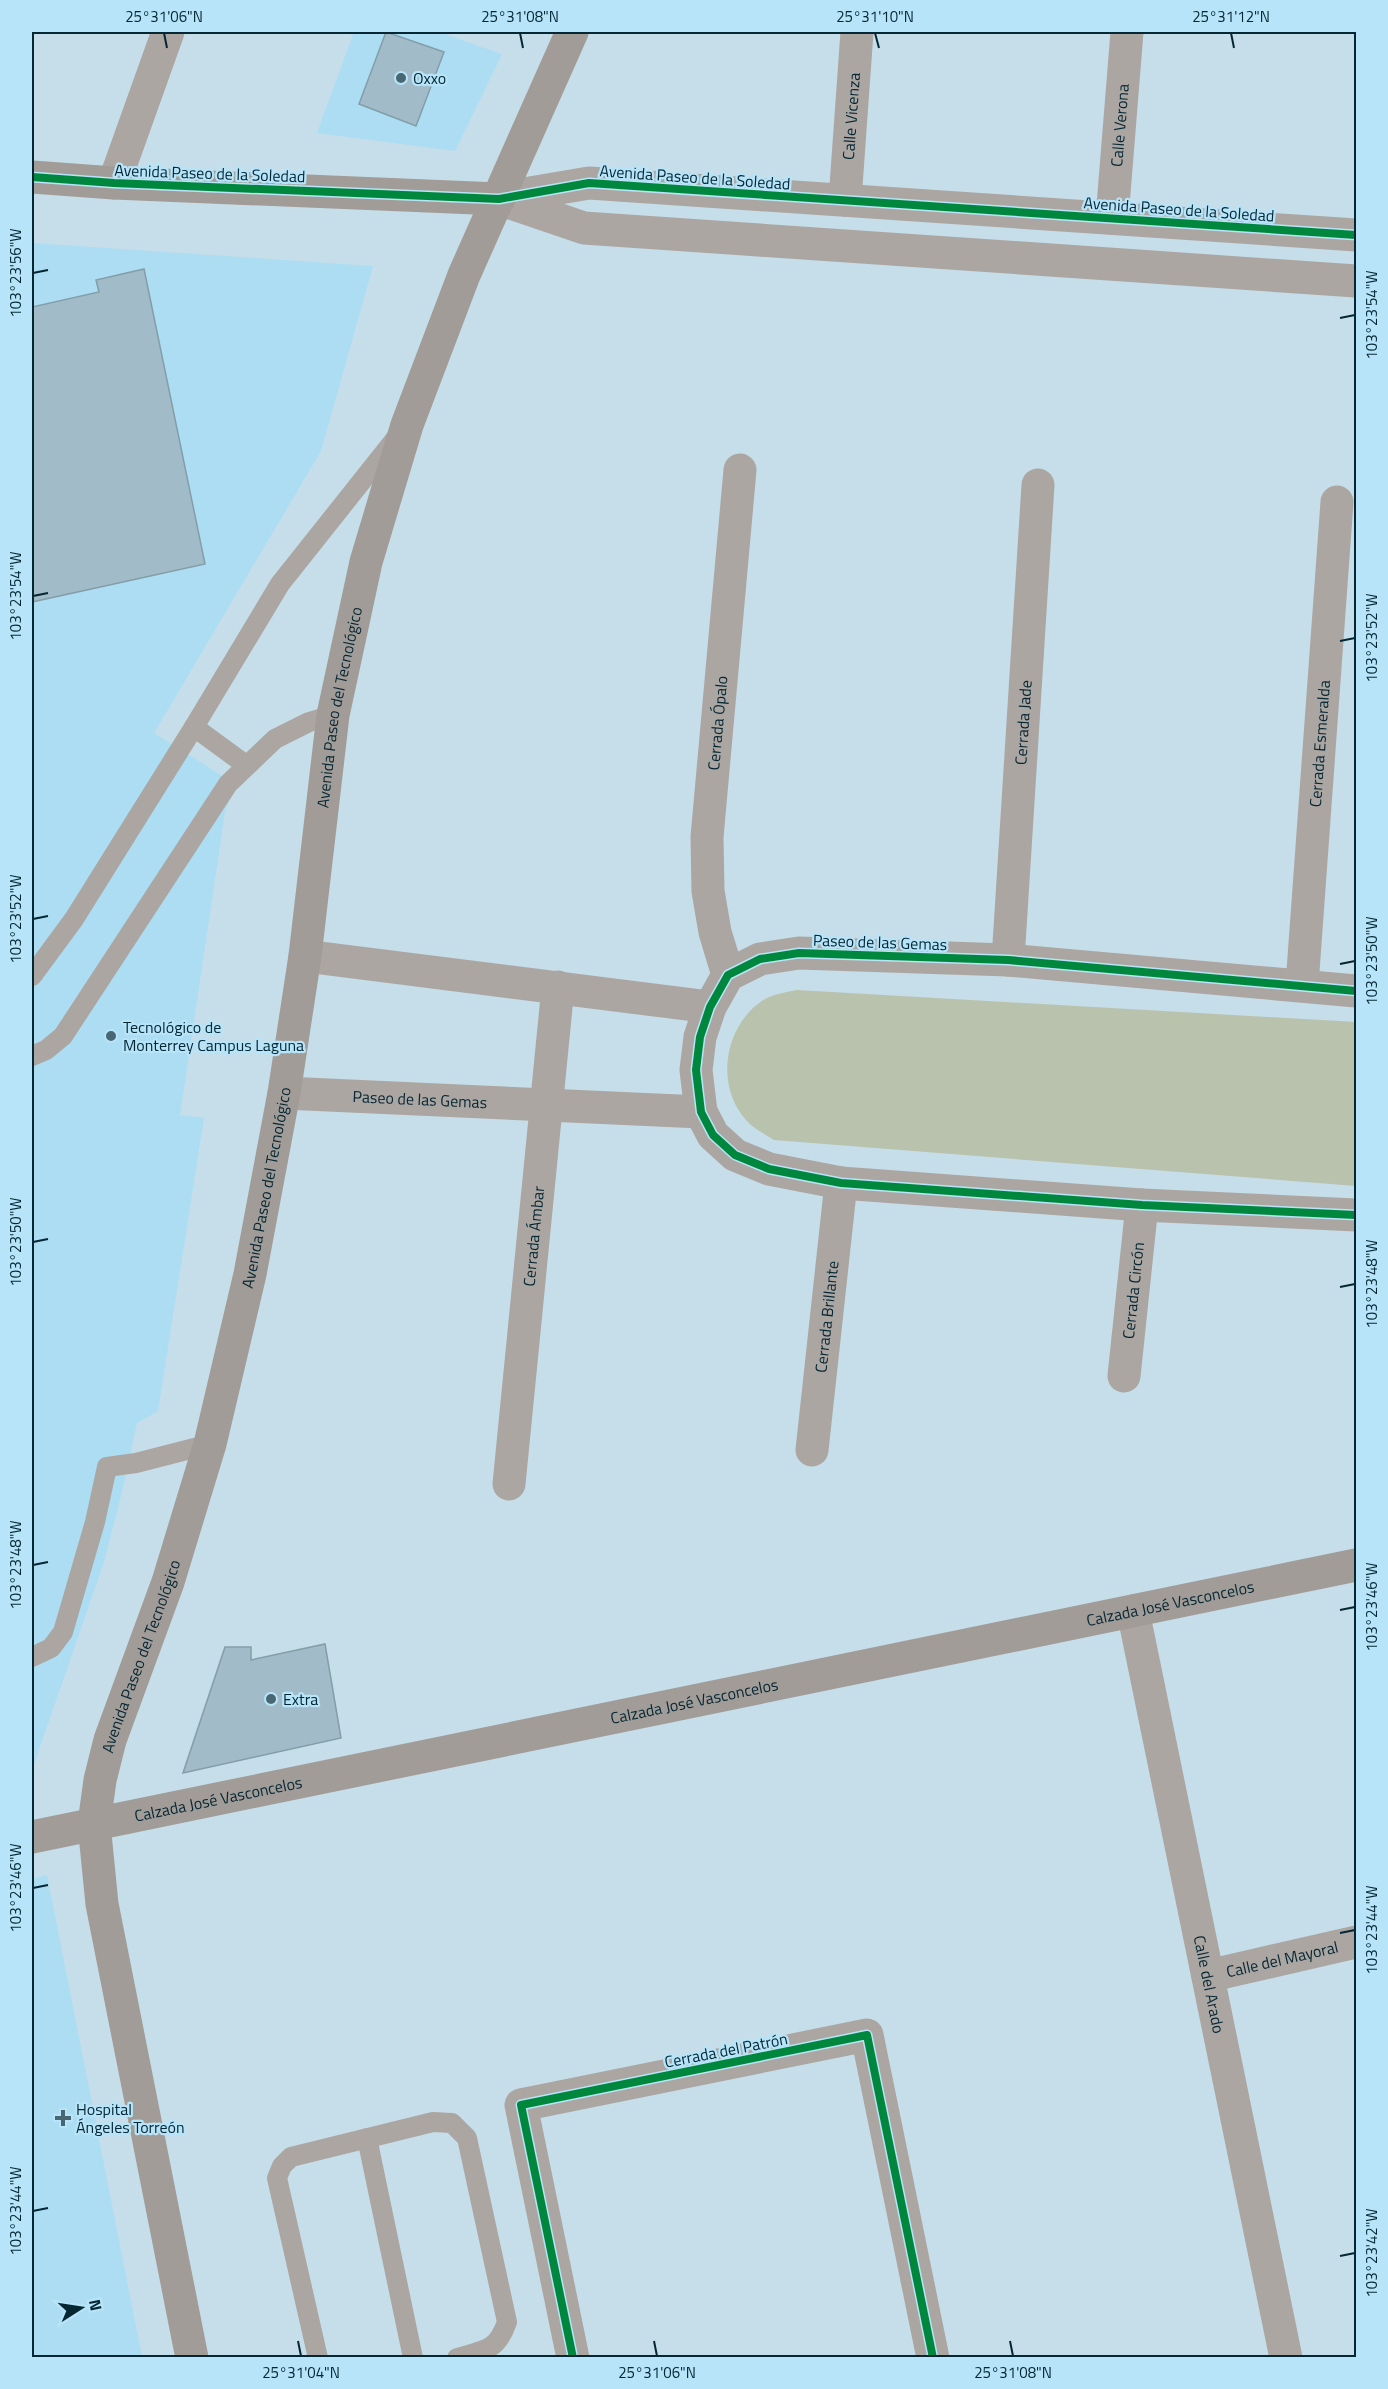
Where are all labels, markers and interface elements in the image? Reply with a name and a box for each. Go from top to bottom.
text: 25°31'06"N [125,5,203,28]
text: 25°31'08"N [481,5,559,28]
text: 25°31'10"N [836,5,914,28]
text: 25°31'12"N [1192,5,1270,28]
place label: Oxxo [413,66,446,90]
marker: Oxxo [394,71,408,85]
street label: Calle Vicenza [836,72,866,161]
street label: Calle Verona [1104,83,1135,168]
street label: Avenida Paseo de la Soledad [114,158,306,188]
street label: Avenida Paseo de la Soledad [599,158,791,196]
street label: Avenida Paseo de la Soledad [1083,190,1275,228]
text: 103°23'56"W [4,228,27,318]
text: 103°23'54"W [1360,270,1383,360]
text: 103°23'54"W [4,551,27,641]
text: 103°23'52"W [1360,593,1383,683]
street label: Avenida Paseo del Tecnológico [310,604,368,809]
street label: Cerrada Ópalo [701,675,733,771]
street label: Cerrada Jade [1008,679,1038,766]
street label: Cerrada Esmeralda [1303,679,1336,808]
text: 103°23'52"W [4,874,27,964]
text: 103°23'50"W [1360,916,1383,1006]
street label: Paseo de las Gemas [812,928,948,956]
place label: Tecnológico de Monterrey Campus Laguna [123,1015,304,1057]
marker: Tecnológico de Monterrey Campus Laguna [104,1029,118,1043]
street label: Paseo de las Gemas [352,1084,488,1114]
street label: Avenida Paseo del Tecnológico [235,1085,297,1291]
street label: Cerrada Ámbar [517,1184,550,1288]
text: 103°23'50"W [4,1197,27,1287]
text: 103°23'48"W [1360,1239,1383,1329]
street label: Cerrada Circón [1116,1241,1150,1340]
street label: Cerrada Brillante [808,1260,844,1374]
text: 103°23'48"W [4,1520,27,1610]
street label: Avenida Paseo del Tecnológico [95,1557,186,1755]
text: 103°23'46"W [1360,1562,1383,1652]
street label: Calzada José Vasconcelos [1084,1574,1256,1632]
street label: Calzada José Vasconcelos [608,1672,780,1730]
place label: Extra [283,1687,318,1711]
marker: Extra [264,1692,278,1706]
street label: Calzada José Vasconcelos [132,1770,304,1828]
text: 103°23'46"W [4,1843,27,1933]
text: 103°23'44"W [1360,1885,1383,1975]
street label: Calle del Arado [1188,1933,1231,2035]
street label: Calle del Mayoral [1224,1934,1340,1983]
street label: Cerrada del Patrón [662,2026,790,2074]
place label: Hospital Ángeles Torreón [76,2097,185,2139]
marker: Hospital Ángeles Torreón [54,2109,72,2127]
text: 103°23'44"W [4,2166,27,2256]
text: 103°23'42"W [1360,2208,1383,2298]
north arrow [51,2278,111,2338]
text: N [83,2297,109,2313]
text: 25°31'04"N [262,2361,340,2384]
text: 25°31'06"N [618,2361,696,2384]
text: 25°31'08"N [974,2361,1052,2384]

